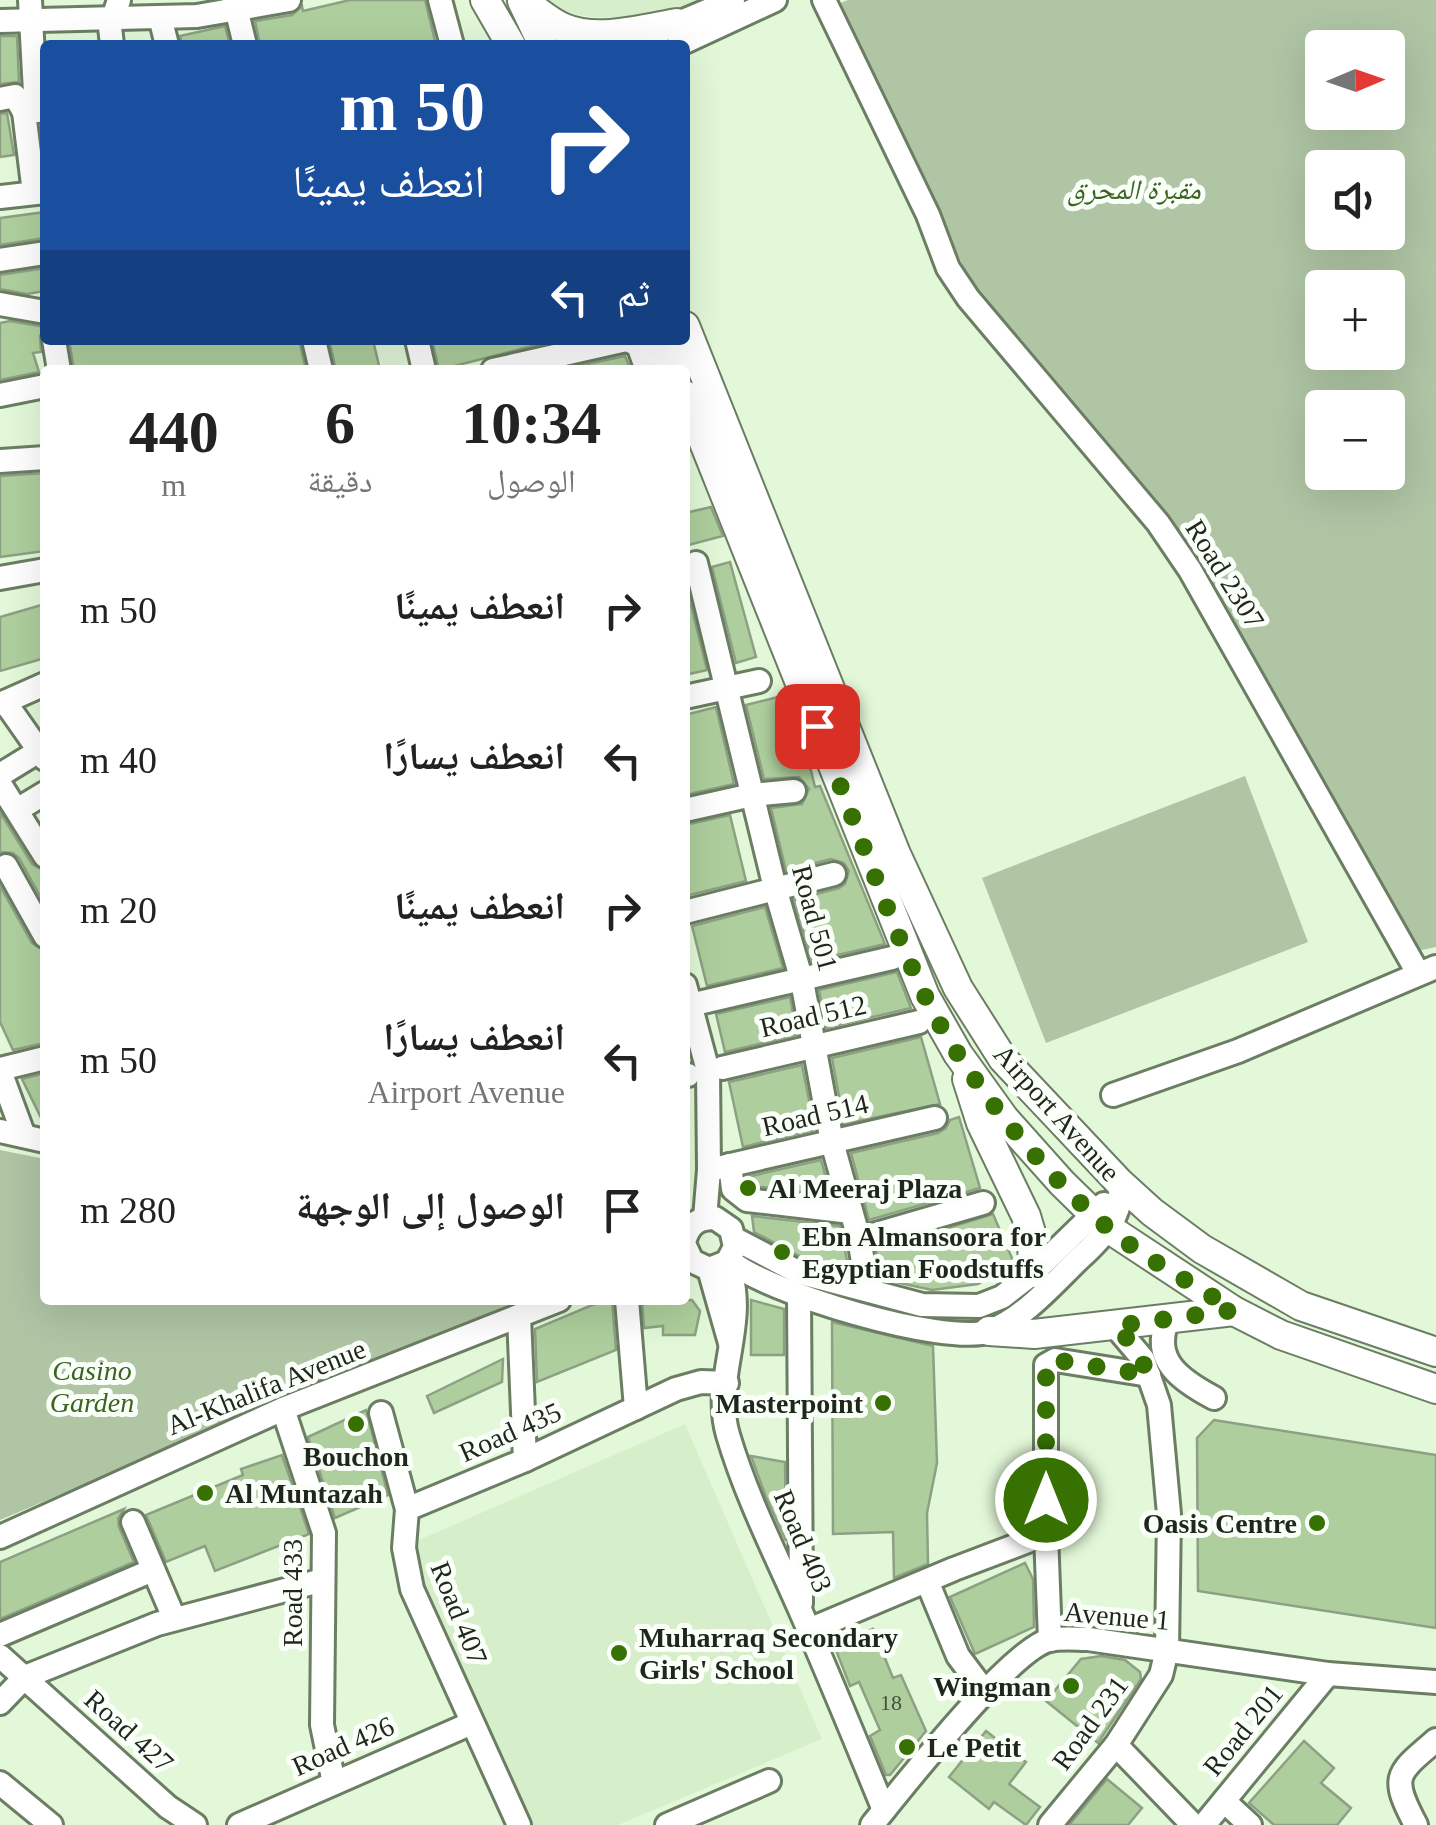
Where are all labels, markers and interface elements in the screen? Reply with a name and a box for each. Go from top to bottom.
north arrow [1305,30,1405,130]
map controls [1305,30,1405,490]
text: 50 m [339,68,485,145]
icon: right [520,80,650,210]
button: sound [1305,150,1405,250]
text: انعطف يمينًا [292,157,485,207]
park label: مقبرة المحرق [1067,174,1201,207]
icon: left [542,270,597,325]
button: + [1305,270,1405,370]
text: ثم [617,272,650,314]
text: 6 [325,390,355,456]
text: 10:34 [461,390,601,456]
button: − [1305,390,1405,490]
text: 440 [129,399,219,465]
text: دقيقة [307,463,373,499]
text: الوصول [487,463,576,499]
text: m [161,467,186,503]
street label: Road 2307 [1180,514,1270,634]
icon: right [595,583,650,638]
text: انعطف يمينًا [394,585,565,627]
text: 50 m [80,589,157,631]
pin [775,684,860,769]
icon: arrive [790,699,845,754]
icon: left [595,733,650,788]
text: انعطف يسارًا [383,735,565,777]
text: 40 m [80,739,157,781]
street label: Road 501 [786,862,844,974]
icon: right [595,883,650,938]
text: انعطف يمينًا [394,885,565,927]
text: 20 m [80,889,157,931]
street label: Road 512 [757,989,869,1043]
text: انعطف يسارًا [383,1016,565,1058]
icon: left [595,1033,650,1088]
street label: Airport Avenue [988,1038,1126,1188]
text: 50 m [80,1039,157,1081]
text: Airport Avenue [367,1074,565,1110]
street label: Road 514 [759,1088,871,1142]
place label: Al Meeraj Plaza [768,1173,962,1204]
marker: Al Meeraj Plaza [737,1177,759,1199]
icon: arrive [595,1183,650,1238]
text: الوصول إلى الوجهة [296,1185,565,1227]
text: 280 m [80,1189,176,1231]
place label: Ebn Almansoora for Egyptian Foodstuffs [802,1221,1046,1284]
marker: Ebn Almansoora for Egyptian Foodstuffs [771,1241,793,1263]
street label: Al-Khalifa Avenue [162,1333,370,1441]
park label: Casino Garden [50,1355,134,1418]
place label: Masterpoint [715,1388,864,1419]
marker: Masterpoint [872,1392,894,1414]
street label: Road 435 [454,1396,566,1468]
marker: Bouchon [345,1413,367,1435]
place label: Bouchon [303,1441,409,1472]
position arrow [994,1448,1098,1552]
place label: Al Muntazah [225,1478,383,1509]
marker: Al Muntazah [194,1482,216,1504]
street label: Road 403 [768,1485,838,1597]
place label: Oasis Centre [1143,1508,1297,1539]
marker: Oasis Centre [1306,1512,1328,1534]
street label: Road 433 [277,1539,308,1647]
street label: Road 407 [424,1557,494,1669]
street label: Avenue 1 [1063,1596,1171,1636]
place label: Muharraq Secondary Girls' School [639,1622,898,1685]
marker: Muharraq Secondary Girls' School [608,1642,630,1664]
street label: Road 231 [1046,1670,1134,1776]
place label: Wingman [933,1671,1051,1702]
marker: Wingman [1060,1675,1082,1697]
street label: Road 201 [1197,1678,1289,1782]
street label: Road 427 [78,1683,180,1779]
house number: 18 [880,1690,902,1715]
street label: Road 426 [287,1710,399,1782]
place label: Le Petit [927,1732,1022,1763]
marker: Le Petit [896,1736,918,1758]

